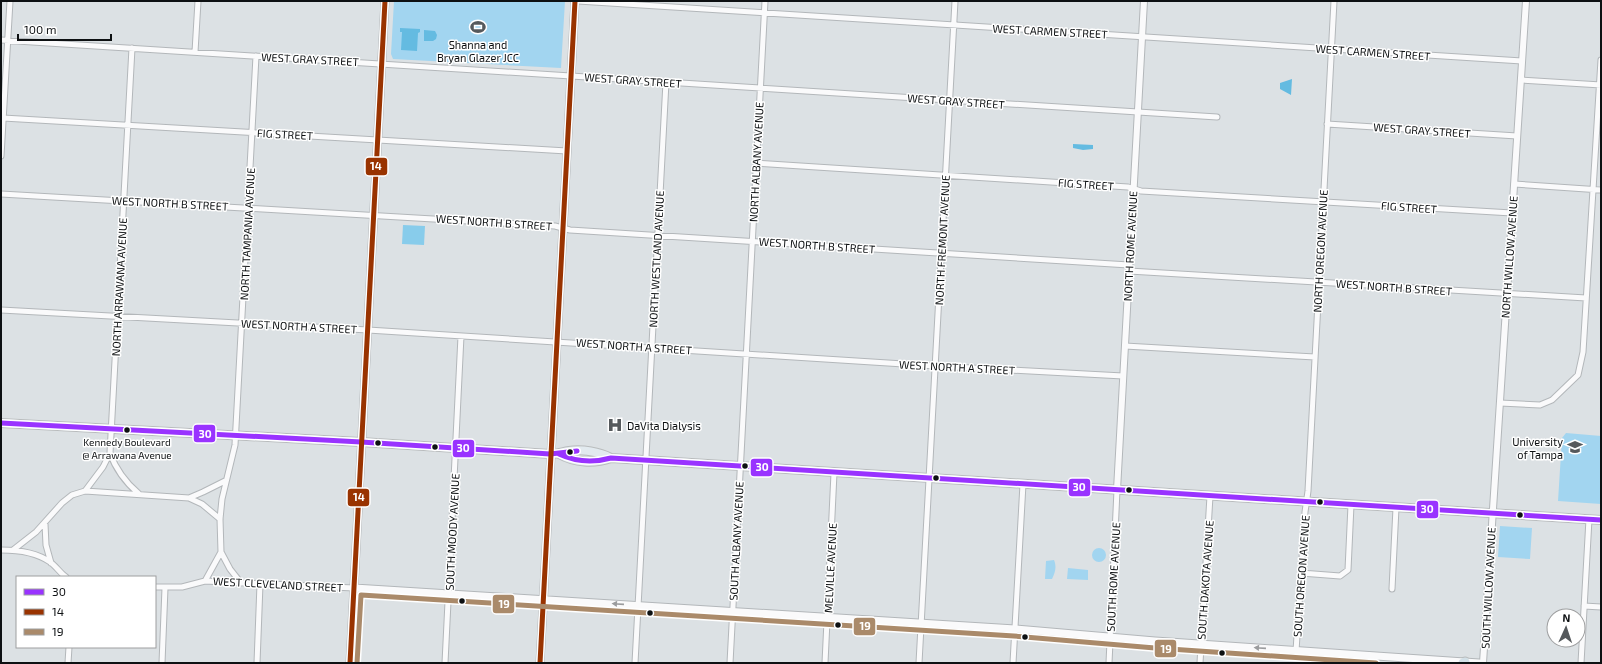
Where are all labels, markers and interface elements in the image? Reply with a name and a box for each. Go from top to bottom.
scale bar [18,16,111,42]
sports icon: Shanna and Bryan Glazer JCC [469,18,487,36]
street label: WEST CARMEN STREET [992,21,1109,41]
text: 100 m [24,22,56,36]
place label: Shanna and Bryan Glazer JCC [437,38,519,64]
street label: WEST CARMEN STREET [1315,41,1432,63]
street label: WEST GRAY STREET [261,50,360,68]
street label: WEST GRAY STREET [584,70,683,90]
street label: WEST GRAY STREET [907,91,1006,111]
street label: NORTH ALBANY AVENUE [746,102,766,222]
street label: WEST GRAY STREET [1373,120,1472,140]
street label: FIG STREET [257,126,314,142]
line badge: 14 [365,157,388,176]
text: 14 [370,159,382,172]
street label: NORTH TAMPANIA AVENUE [237,167,257,301]
street label: NORTH FREMONT AVENUE [932,174,952,306]
street label: FIG STREET [1057,176,1115,192]
street label: NORTH OREGON AVENUE [1310,189,1330,313]
street label: NORTH WESTLAND AVENUE [646,190,666,328]
street label: NORTH ROME AVENUE [1121,190,1139,302]
street label: WEST NORTH B STREET [111,193,229,213]
street label: NORTH WILLOW AVENUE [1498,195,1520,319]
street label: FIG STREET [1380,199,1438,215]
street label: WEST NORTH B STREET [435,211,553,233]
street label: NORTH ARRAWANA AVENUE [109,217,129,357]
street label: WEST NORTH B STREET [758,234,876,256]
street label: WEST NORTH B STREET [1335,276,1453,298]
street label: WEST NORTH A STREET [241,316,358,336]
street label: WEST NORTH A STREET [576,335,693,357]
street label: WEST NORTH A STREET [899,357,1016,377]
hospital icon: DaVita Dialysis [606,416,624,434]
place label: DaVita Dialysis [627,419,701,432]
line badge: 30 [193,424,216,443]
marker: Kennedy Boulevard @ Arrawana Avenue [122,425,132,435]
text: 30 [198,427,212,440]
place label: University of Tampa [1512,435,1563,461]
place label: Kennedy Boulevard @ Arrawana Avenue [82,436,172,461]
unlabelled marker [373,438,383,448]
school or university icon: University of Tampa [1566,438,1584,456]
line badge: 30 [452,439,475,458]
text: 30 [456,441,470,454]
unlabelled marker [430,442,440,452]
unlabelled marker [565,447,575,457]
line badge: 30 [750,458,773,477]
text: 30 [755,460,769,473]
unlabelled marker [740,461,750,471]
street label: SOUTH MOODY AVENUE [442,473,462,591]
unlabelled marker [931,473,941,483]
line badge: 30 [1068,478,1091,497]
text: 30 [1072,480,1086,493]
street label: SOUTH ALBANY AVENUE [726,481,746,601]
unlabelled marker [1124,485,1134,495]
line badge: 14 [347,488,370,507]
text: 14 [353,490,365,503]
unlabelled marker [1315,497,1325,507]
line badge: 30 [1416,500,1439,519]
text: 30 [1420,502,1434,515]
unlabelled marker [1515,510,1525,520]
street label: SOUTH OREGON AVENUE [1290,515,1312,637]
street label: SOUTH DAKOTA AVENUE [1194,520,1216,640]
street label: SOUTH ROME AVENUE [1104,522,1122,632]
street label: MELVILLE AVENUE [821,523,839,613]
street label: SOUTH WILLOW AVENUE [1478,527,1498,649]
street label: WEST CLEVELAND STREET [213,574,344,594]
legend [16,576,156,648]
text: 30 [52,584,66,598]
line badge: 19 [492,594,515,614]
unlabelled marker [457,596,467,606]
text: 19 [498,597,510,610]
one-way arrow [611,601,624,607]
text: 14 [52,604,64,618]
unlabelled marker [645,608,655,618]
north arrow [1546,608,1586,648]
text: N [1562,611,1571,624]
line badge: 19 [853,617,876,636]
text: 19 [859,619,871,632]
unlabelled marker [833,620,843,630]
text: 19 [52,624,64,638]
unlabelled marker [1020,632,1030,642]
line badge: 19 [1154,639,1177,658]
text: 19 [1160,642,1172,655]
one-way arrow [1254,645,1266,652]
unlabelled marker [1217,648,1227,658]

